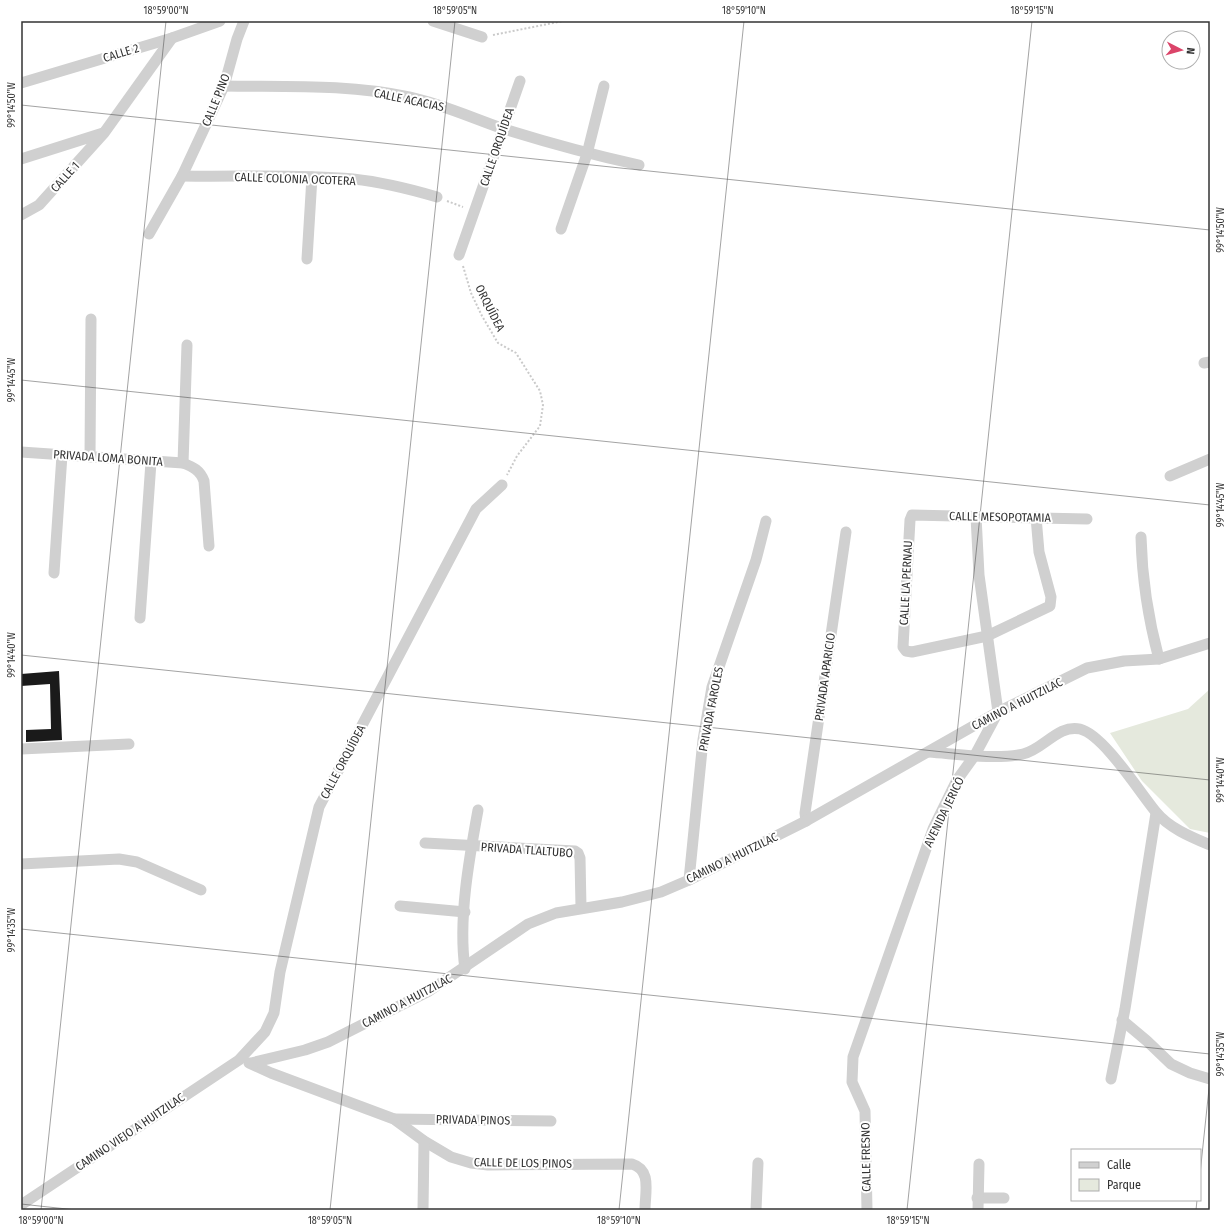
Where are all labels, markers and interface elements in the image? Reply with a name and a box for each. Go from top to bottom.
text: 18°59'00"N [144,5,188,17]
text: 18°59'05"N [433,5,477,17]
text: 18°59'10"N [722,5,766,17]
text: 18°59'15"N [1011,5,1053,17]
north arrow [1161,30,1201,70]
street label: CALLE 2 [101,41,141,65]
text: N [1184,47,1197,55]
street label: CALLE PINO [199,72,233,128]
text: 99°14'50"W [6,82,18,128]
street label: CALLE ACACIAS [373,86,445,114]
street label: CALLE ORQUÍDEA [476,105,517,188]
street label: CALLE 1 [48,159,82,195]
street label: CALLE COLONIA OCOTERA [234,170,357,188]
text: 99°14'50"W [1215,207,1227,253]
street label: ORQUÍDEA [472,282,509,334]
text: 99°14'45"W [6,357,18,402]
street label: PRIVADA LOMA BONITA [53,447,164,469]
text: 99°14'45"W [1215,482,1227,527]
street label: CALLE MESOPOTAMIA [949,509,1052,525]
street label: CALLE LA PERNAU [897,540,915,626]
text: 99°14'40"W [6,632,18,678]
street label: PRIVADA APARICIO [812,632,838,722]
street label: PRIVADA FAROLES [696,665,726,753]
street label: CAMINO A HUITZILAC [969,675,1065,733]
street label: CALLE ORQUÍDEA [317,721,369,802]
text: 99°14'40"W [1215,757,1227,803]
street label: AVENIDA JERICÓ [920,774,967,849]
street label: CAMINO A HUITZILAC [684,830,780,886]
street label: PRIVADA TLALTUBO [480,840,574,860]
text: 99°14'35"W [6,907,18,952]
street label: CAMINO A HUITZILAC [360,971,454,1031]
text: 99°14'35"W [1215,1031,1227,1076]
street label: CAMINO VIEJO A HUITZILAC [73,1090,187,1174]
street label: PRIVADA PINOS [436,1112,510,1128]
street label: CALLE FRESNO [858,1122,874,1192]
legend [1071,1149,1201,1201]
street label: CALLE DE LOS PINOS [474,1155,572,1171]
text: Calle [1107,1158,1131,1172]
text: Parque [1107,1178,1141,1192]
text: 18°59'00"N [19,1215,63,1227]
text: 18°59'05"N [308,1215,352,1227]
text: 18°59'10"N [597,1215,641,1227]
text: 18°59'15"N [887,1215,929,1227]

